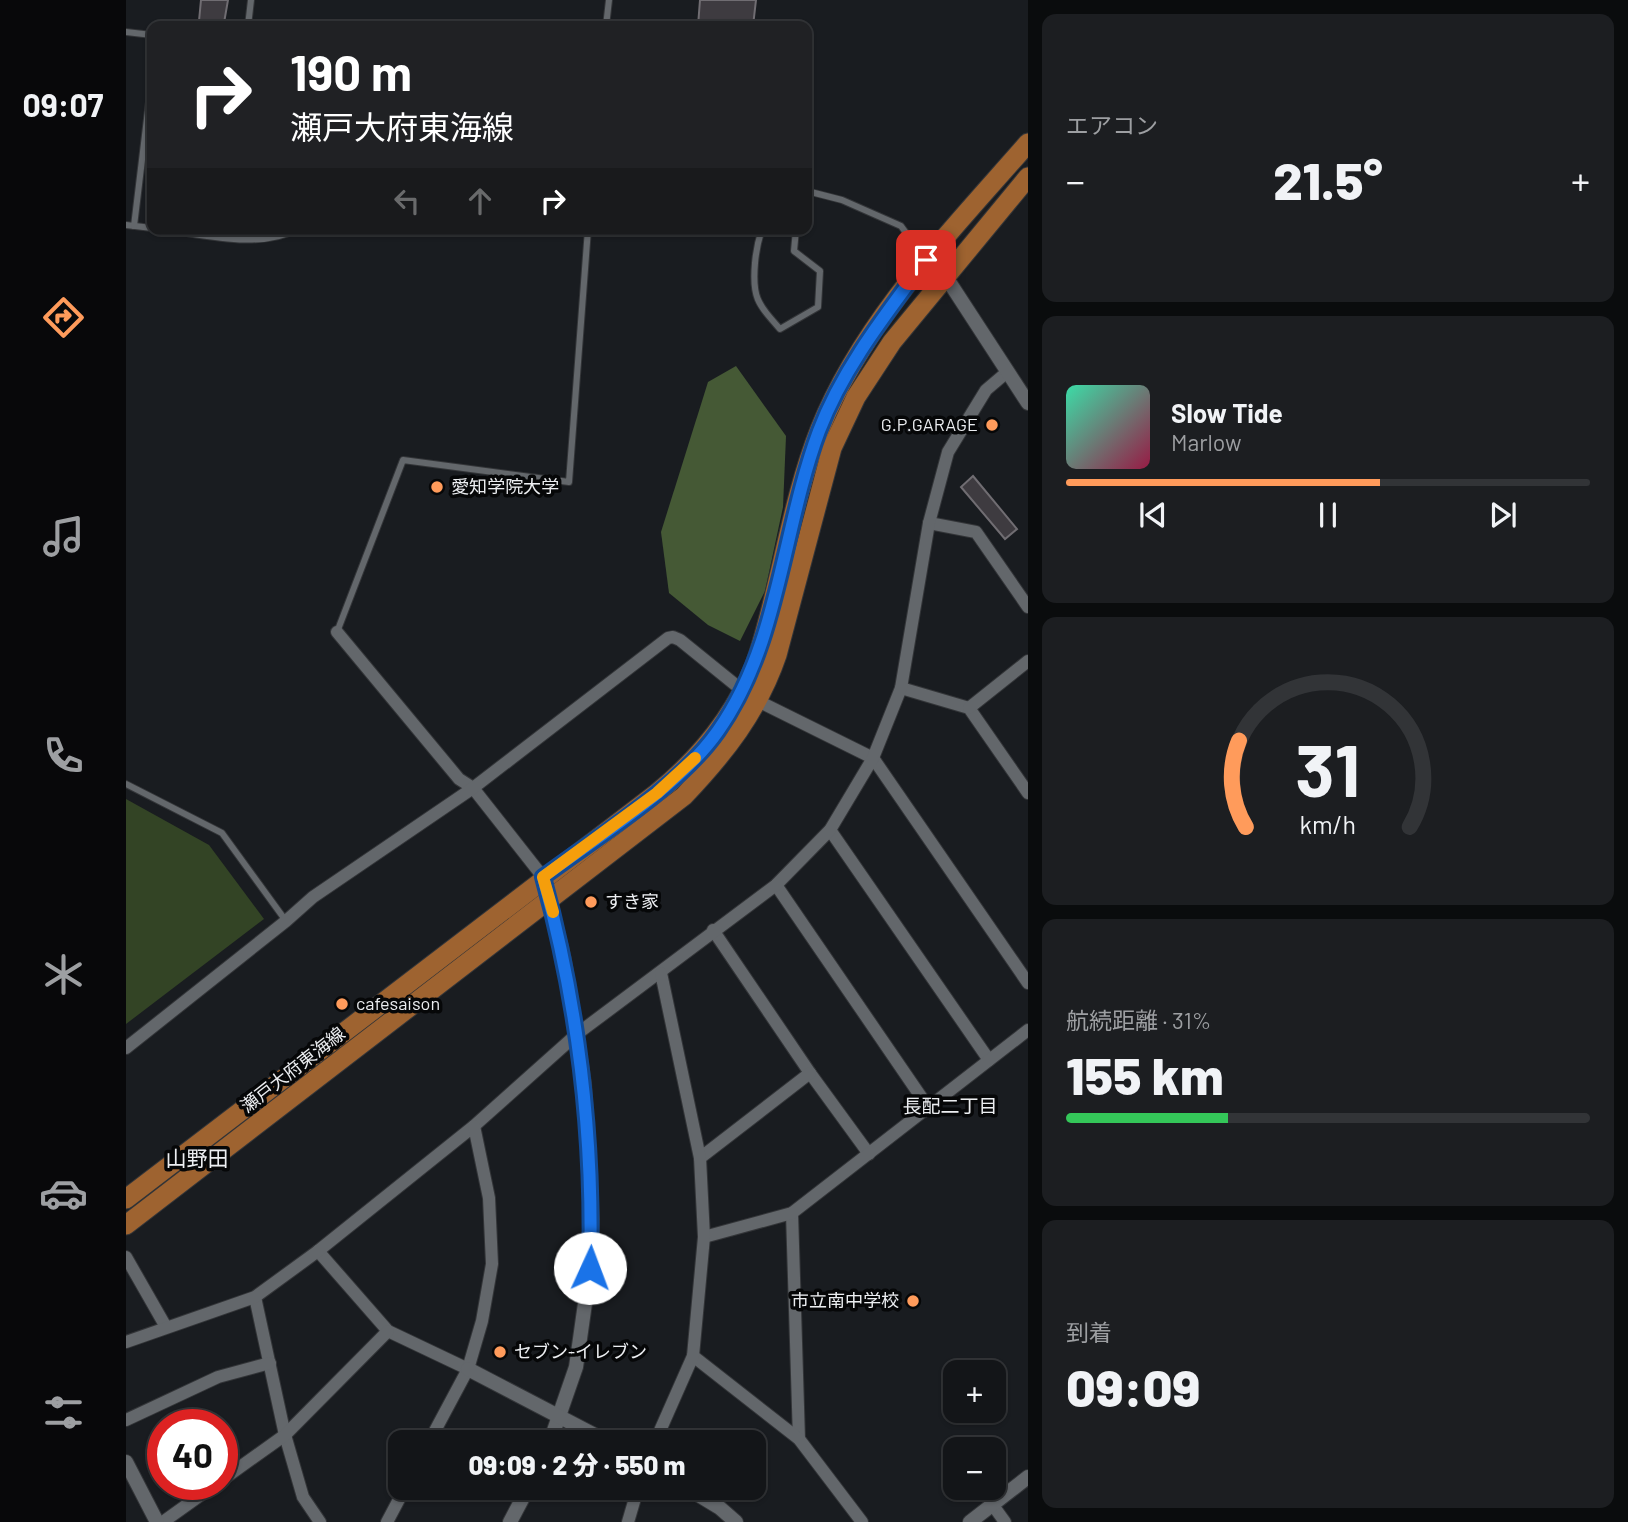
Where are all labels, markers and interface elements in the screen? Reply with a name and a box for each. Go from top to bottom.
text: 190 m [290,42,412,101]
icon: right [175,49,266,140]
text: 09:07 [23,85,104,123]
text: 瀬戸大府東海線 [290,107,514,145]
text: エアコン [1066,111,1158,139]
text: 21.5° [1273,148,1383,210]
text: − [1066,157,1085,203]
text: + [1571,157,1590,203]
icon: left [388,182,426,220]
icon: ahead [461,182,499,220]
icon: right [534,182,572,220]
pin [896,230,956,290]
icon: arrive [907,241,945,279]
icon: directions [39,293,88,342]
text: Slow Tide [1171,397,1283,428]
place label: G.P.GARAGE [881,413,978,435]
marker: G.P.GARAGE [984,417,1000,433]
text: Marlow [1171,428,1242,456]
place label: 愛知学院大学 [451,475,559,497]
marker: 愛知学院大学 [429,479,445,495]
icon: previous [1134,496,1172,534]
icon: pause [1309,496,1347,534]
icon: next [1484,496,1522,534]
icon: music [39,512,88,561]
text: 31 [1296,724,1360,812]
icon: phone [39,731,88,780]
text: km/h [1300,809,1356,839]
place label: すき家 [605,890,659,912]
marker: すき家 [583,894,599,910]
icon: climate [39,950,88,999]
place label: cafesaison [356,992,440,1014]
marker: cafesaison [334,996,350,1012]
text: 航続距離 · 31% [1066,1006,1211,1034]
street label: 瀬戸大府東海線 [236,1022,349,1117]
text: 155 km [1066,1043,1224,1105]
district label: 長配二丁目 [902,1094,998,1117]
district label: 山野田 [166,1145,229,1170]
icon: car [39,1169,88,1218]
position arrow [553,1231,627,1305]
place label: 市立南中学校 [791,1289,899,1311]
marker: 市立南中学校 [905,1293,921,1309]
text: 到着 [1066,1318,1112,1346]
place label: セブン-イレブン [514,1340,647,1362]
marker: セブン-イレブン [492,1344,508,1360]
text: 09:09 [1066,1355,1200,1417]
map controls [943,1360,1006,1500]
button: + [943,1360,1006,1423]
icon: filters [39,1388,88,1437]
speed limit sign: 40 [147,1409,238,1500]
button: − [943,1437,1006,1500]
text: 09:09 · 2 分 · 550 m [469,1449,685,1480]

